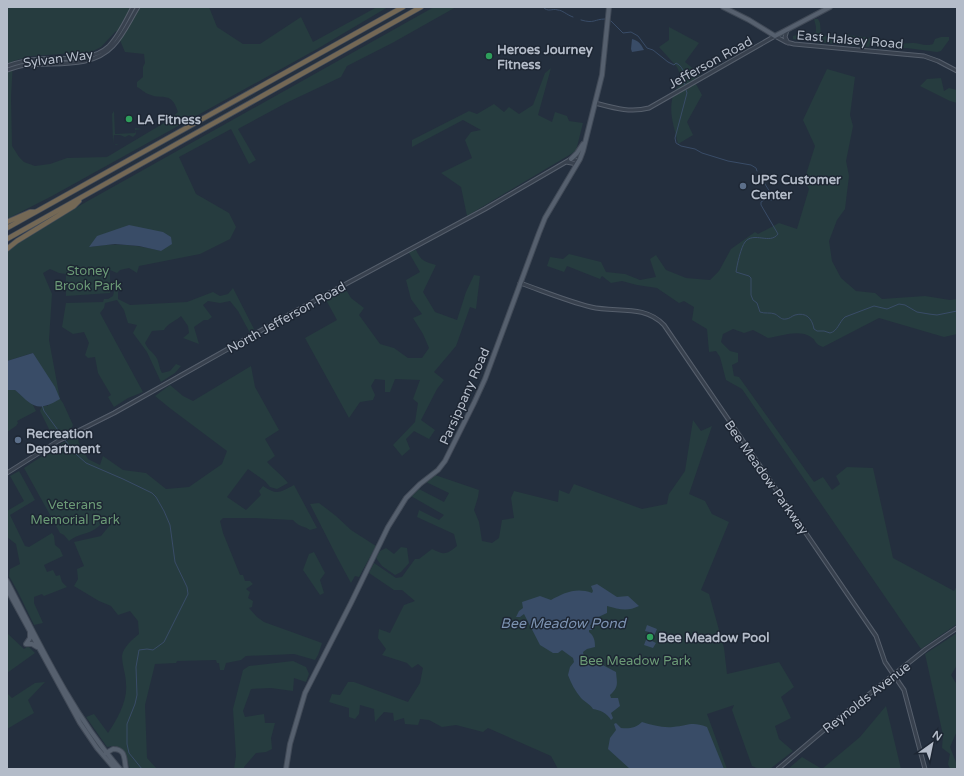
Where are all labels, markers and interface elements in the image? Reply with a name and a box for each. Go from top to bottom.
street label: East Halsey Road [796,27,904,53]
street label: Jefferson Road [666,33,755,93]
place label: Heroes Journey Fitness [497,42,593,73]
street label: Sylvan Way [22,47,94,71]
marker: Heroes Journey Fitness [484,51,494,61]
place label: LA Fitness [137,112,201,128]
marker: LA Fitness [124,114,134,124]
place label: UPS Customer Center [751,172,842,203]
marker: UPS Customer Center [738,181,748,191]
park label: Stoney Brook Park [54,263,122,294]
street label: North Jefferson Road [224,279,349,357]
street label: Parsippany Road [436,345,494,447]
street label: Bee Meadow Parkway [721,417,812,538]
place label: Recreation Department [26,426,100,457]
marker: Recreation Department [13,435,23,445]
park label: Veterans Memorial Park [30,497,120,528]
water label: Bee Meadow Pond [500,615,628,632]
place label: Bee Meadow Pool [658,630,769,646]
marker: Bee Meadow Pool [645,632,655,642]
park label: Bee Meadow Park [579,653,691,669]
street label: Reynolds Avenue [820,659,914,737]
north arrow [912,724,952,764]
text: N [930,728,944,744]

